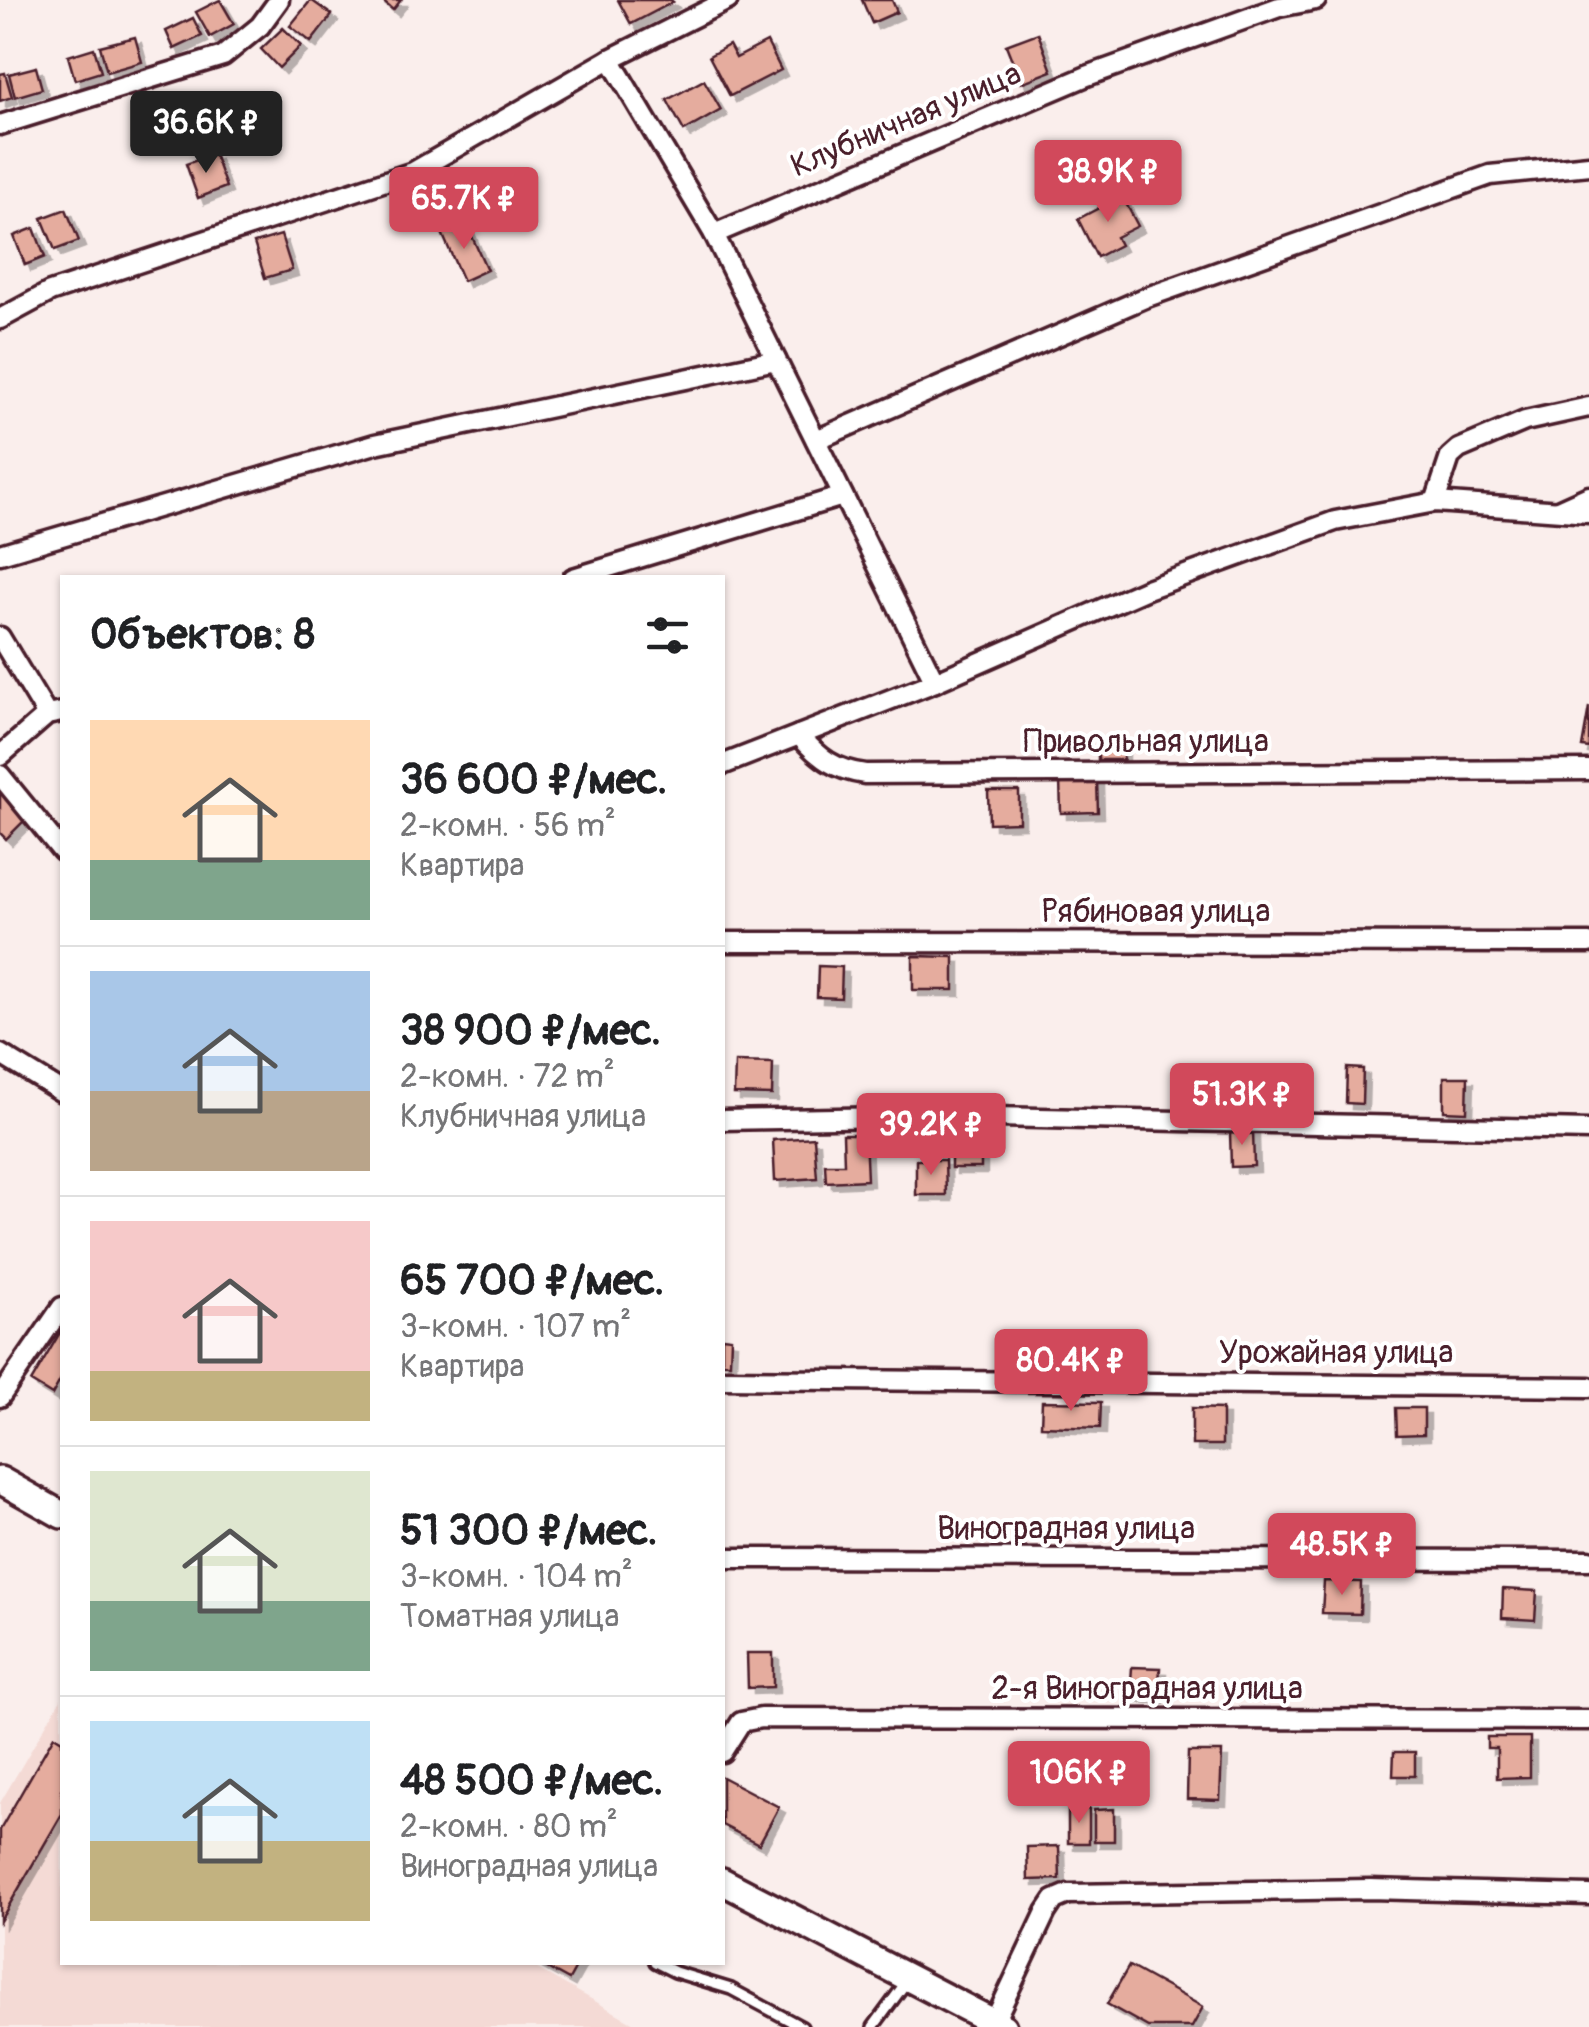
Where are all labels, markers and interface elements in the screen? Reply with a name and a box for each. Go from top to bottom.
street label: Клубничная улица [785,53,1027,187]
pin: 36.6K ₽ [114,91,298,176]
text: 36.6K ₽ [152,103,260,143]
pin: 38.9K ₽ [1016,140,1200,225]
text: 38.9K ₽ [1057,152,1159,192]
pin: 65.7K ₽ [372,167,556,252]
text: 65.7K ₽ [411,179,517,219]
icon: filters [640,608,695,663]
text: Объектов: 8 [90,609,315,661]
street label: Привольная улица [1023,722,1269,762]
text: 36 600 ₽/мес. [400,754,667,806]
icon: home [170,760,290,880]
text: 2-комн. · 56 m² [400,806,616,846]
text: Квартира [400,846,524,886]
street label: Рябиновая улица [1042,892,1271,932]
text: 38 900 ₽/мес. [400,1005,661,1057]
icon: home [170,1011,290,1131]
text: 2-комн. · 72 m² [400,1057,615,1097]
pin: 51.3K ₽ [1150,1063,1334,1148]
text: 51.3K ₽ [1192,1075,1292,1115]
pin: 39.2K ₽ [839,1093,1023,1178]
text: Клубничная улица [400,1097,646,1137]
text: 39.2K ₽ [879,1105,983,1145]
text: 65 700 ₽/мес. [400,1255,664,1307]
icon: home [170,1261,290,1381]
text: 3-комн. · 107 m² [400,1307,631,1347]
pin: 80.4K ₽ [979,1329,1163,1414]
street label: Урожайная улица [1219,1333,1453,1373]
text: 80.4K ₽ [1017,1341,1126,1381]
text: Квартира [400,1347,524,1387]
text: 51 300 ₽/мес. [400,1505,657,1557]
street label: Виноградная улица [937,1509,1195,1549]
icon: home [170,1511,290,1631]
pin: 48.5K ₽ [1250,1513,1434,1598]
text: 48.5K ₽ [1290,1525,1394,1565]
text: 3-комн. · 104 m² [400,1557,633,1597]
text: Томатная улица [400,1597,619,1637]
street label: 2-я Виноградная улица [991,1669,1303,1709]
pin: 106K ₽ [998,1741,1160,1826]
text: 106K ₽ [1030,1753,1128,1793]
text: 48 500 ₽/мес. [400,1755,663,1807]
icon: home [170,1761,290,1881]
text: 2-комн. · 80 m² [400,1807,618,1847]
text: Виноградная улица [400,1847,658,1887]

